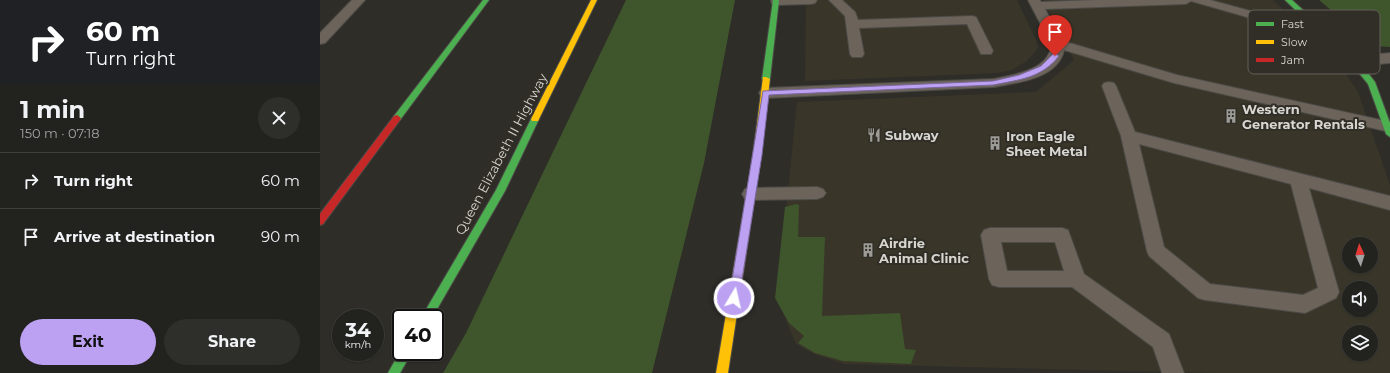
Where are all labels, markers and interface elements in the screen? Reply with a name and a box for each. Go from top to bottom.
legend [1248,10,1380,74]
text: 60 m [86,14,160,48]
pin [1038,15,1072,56]
icon: right [20,16,72,68]
text: Fast [1281,17,1305,31]
icon: arrive [1044,21,1066,43]
text: Slow [1281,35,1307,49]
text: Turn right [86,48,176,70]
text: Jam [1280,53,1305,67]
street label: Queen Elizabeth II Highway [452,70,551,237]
text: 1 min [20,95,85,124]
button: close [258,97,300,139]
place label: Western Generator Rentals [1242,101,1365,132]
building icon: Western Generator Rentals [1223,108,1239,124]
text: 150 m · 07:18 [20,125,100,141]
restaurant icon: Subway [866,127,882,143]
place label: Subway [885,127,939,143]
place label: Iron Eagle Sheet Metal [1006,128,1087,159]
building icon: Iron Eagle Sheet Metal [987,135,1003,151]
icon: right [20,170,42,192]
text: Turn right [54,171,133,190]
text: 60 m [261,171,300,190]
icon: arrive [20,226,42,248]
text: Arrive at destination [54,227,215,246]
text: 90 m [261,227,300,246]
place label: Airdrie Animal Clinic [878,235,969,266]
north arrow [1342,237,1378,273]
map controls [1342,237,1378,361]
building icon: Airdrie Animal Clinic [860,242,876,258]
position arrow [713,277,755,319]
button: sound [1342,281,1378,317]
speed limit sign: 40 [392,309,444,361]
text: 34 [345,318,371,342]
button: Exit [20,319,156,365]
button: Share [164,319,300,365]
button: layers [1342,325,1378,361]
text: km/h [345,338,371,351]

